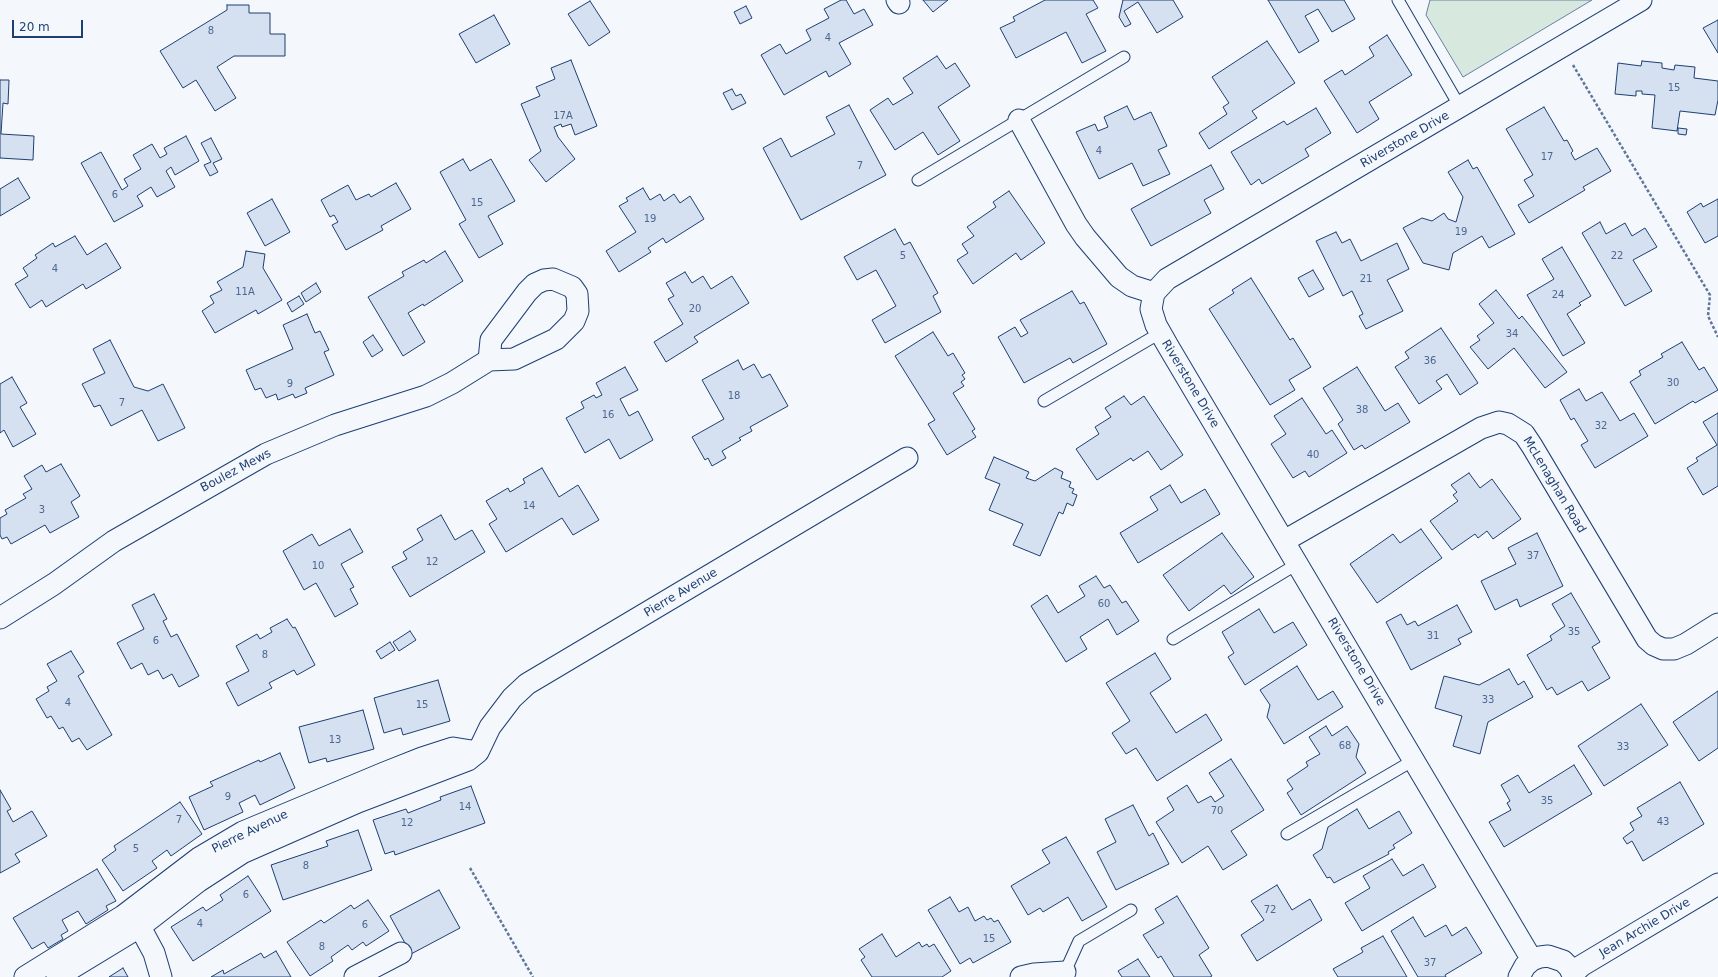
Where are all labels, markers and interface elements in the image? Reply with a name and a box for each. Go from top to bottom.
scale bar [14,12,85,38]
text: 20 m [19,20,50,34]
house number: 8 [208,25,214,37]
house number: 4 [825,32,831,44]
house number: 15 [1668,82,1680,94]
street label: Riverstone Drive [1358,109,1452,171]
house number: 17A [553,110,573,122]
house number: 4 [1096,145,1102,157]
house number: 17 [1541,151,1553,163]
house number: 7 [857,160,863,172]
house number: 6 [112,189,118,201]
house number: 15 [471,197,483,209]
house number: 19 [644,213,656,225]
house number: 19 [1455,226,1467,238]
house number: 5 [900,250,906,262]
house number: 22 [1611,250,1623,262]
house number: 4 [52,263,58,275]
house number: 21 [1360,273,1372,285]
house number: 11A [235,286,255,298]
house number: 24 [1552,289,1564,301]
house number: 20 [689,303,701,315]
house number: 34 [1506,328,1518,340]
street label: Riverstone Drive [1158,337,1222,431]
house number: 36 [1424,355,1436,367]
house number: 30 [1667,377,1679,389]
house number: 9 [287,378,293,390]
house number: 18 [728,390,740,402]
house number: 7 [119,397,125,409]
house number: 38 [1356,404,1368,416]
house number: 16 [602,409,614,421]
house number: 32 [1595,420,1607,432]
street label: McLenaghan Road [1520,434,1588,536]
street label: Boulez Mews [198,446,274,496]
house number: 40 [1307,449,1319,461]
house number: 14 [523,500,535,512]
house number: 3 [39,504,45,516]
house number: 37 [1527,550,1539,562]
house number: 12 [426,556,438,568]
house number: 10 [312,560,324,572]
street label: Pierre Avenue [642,565,720,621]
house number: 60 [1098,598,1110,610]
street label: Riverstone Drive [1324,615,1388,709]
house number: 35 [1568,626,1580,638]
house number: 31 [1427,630,1439,642]
house number: 6 [153,635,159,647]
house number: 8 [262,649,268,661]
house number: 33 [1482,694,1494,706]
house number: 4 [65,697,71,709]
house number: 15 [416,699,428,711]
house number: 13 [329,734,341,746]
house number: 68 [1339,740,1351,752]
house number: 33 [1617,741,1629,753]
house number: 9 [225,791,231,803]
house number: 35 [1541,795,1553,807]
house number: 14 [459,801,471,813]
house number: 70 [1211,805,1223,817]
street label: Pierre Avenue [210,807,290,857]
house number: 7 [176,814,182,826]
house number: 43 [1657,816,1669,828]
house number: 12 [401,817,413,829]
house number: 5 [133,843,139,855]
house number: 8 [303,860,309,872]
house number: 6 [243,889,249,901]
street label: Jean Archie Drive [1597,895,1693,961]
house number: 72 [1264,904,1276,916]
house number: 4 [197,918,203,930]
house number: 6 [362,919,368,931]
house number: 15 [983,933,995,945]
house number: 8 [319,941,325,953]
house number: 37 [1424,957,1436,969]

